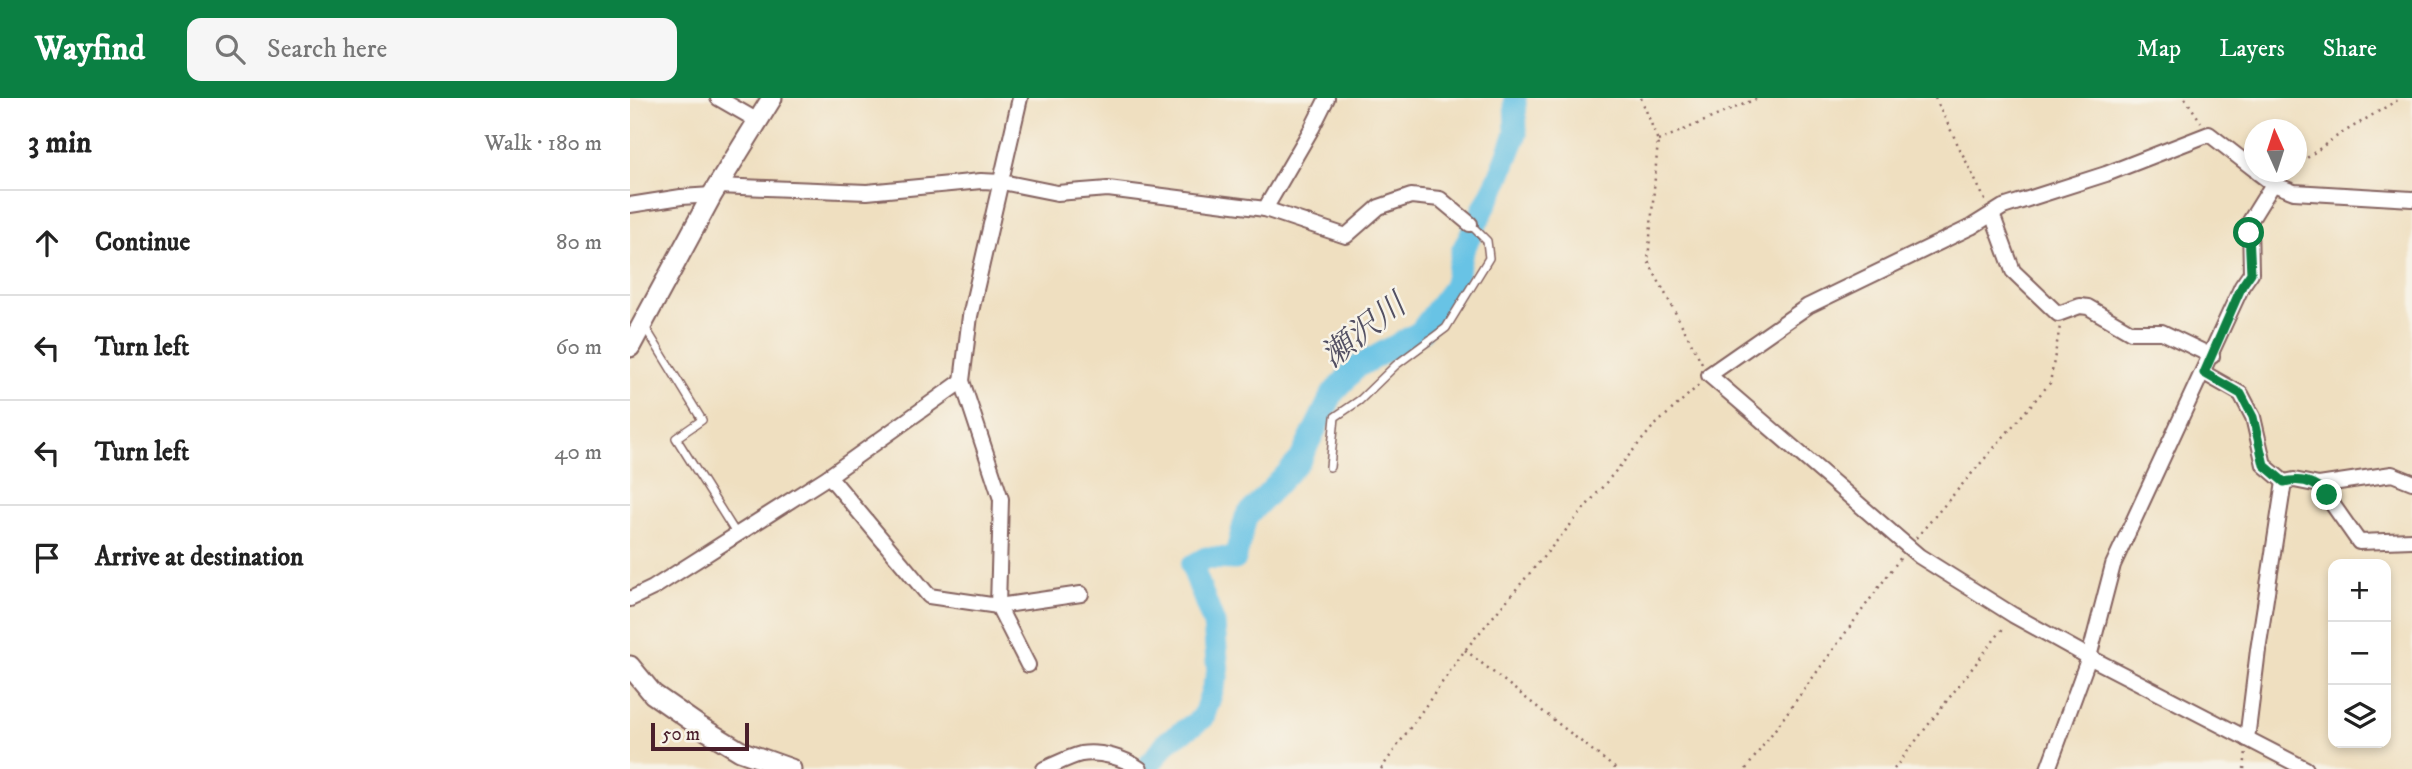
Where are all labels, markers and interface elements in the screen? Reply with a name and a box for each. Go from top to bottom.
search box [187,18,677,81]
text: Wayfind [35,29,145,70]
icon: search [211,30,249,68]
text: Search here [267,33,387,66]
text: Map [2137,34,2181,64]
text: Layers [2219,34,2285,64]
text: Share [2323,34,2377,64]
north arrow [2244,119,2307,182]
text: 3 min [28,125,92,162]
text: Walk · 180 m [484,129,602,158]
route start [2233,217,2264,248]
icon: ahead [28,224,66,262]
text: Continue [95,226,190,259]
text: 80 m [556,228,602,257]
water label: 瀬沢川 [1314,284,1417,377]
icon: left [28,329,66,367]
text: Turn left [95,331,189,364]
text: 60 m [555,333,602,362]
icon: left [28,434,66,472]
text: Turn left [95,436,189,469]
text: 40 m [554,438,602,467]
route end [2311,479,2342,510]
icon: arrive [28,539,66,577]
text: Arrive at destination [95,541,304,574]
map controls [2328,559,2391,748]
button: + [2328,559,2391,622]
button: − [2328,622,2391,685]
button: layers [2328,685,2391,748]
scale bar [651,720,749,752]
text: 50 m [662,723,700,746]

